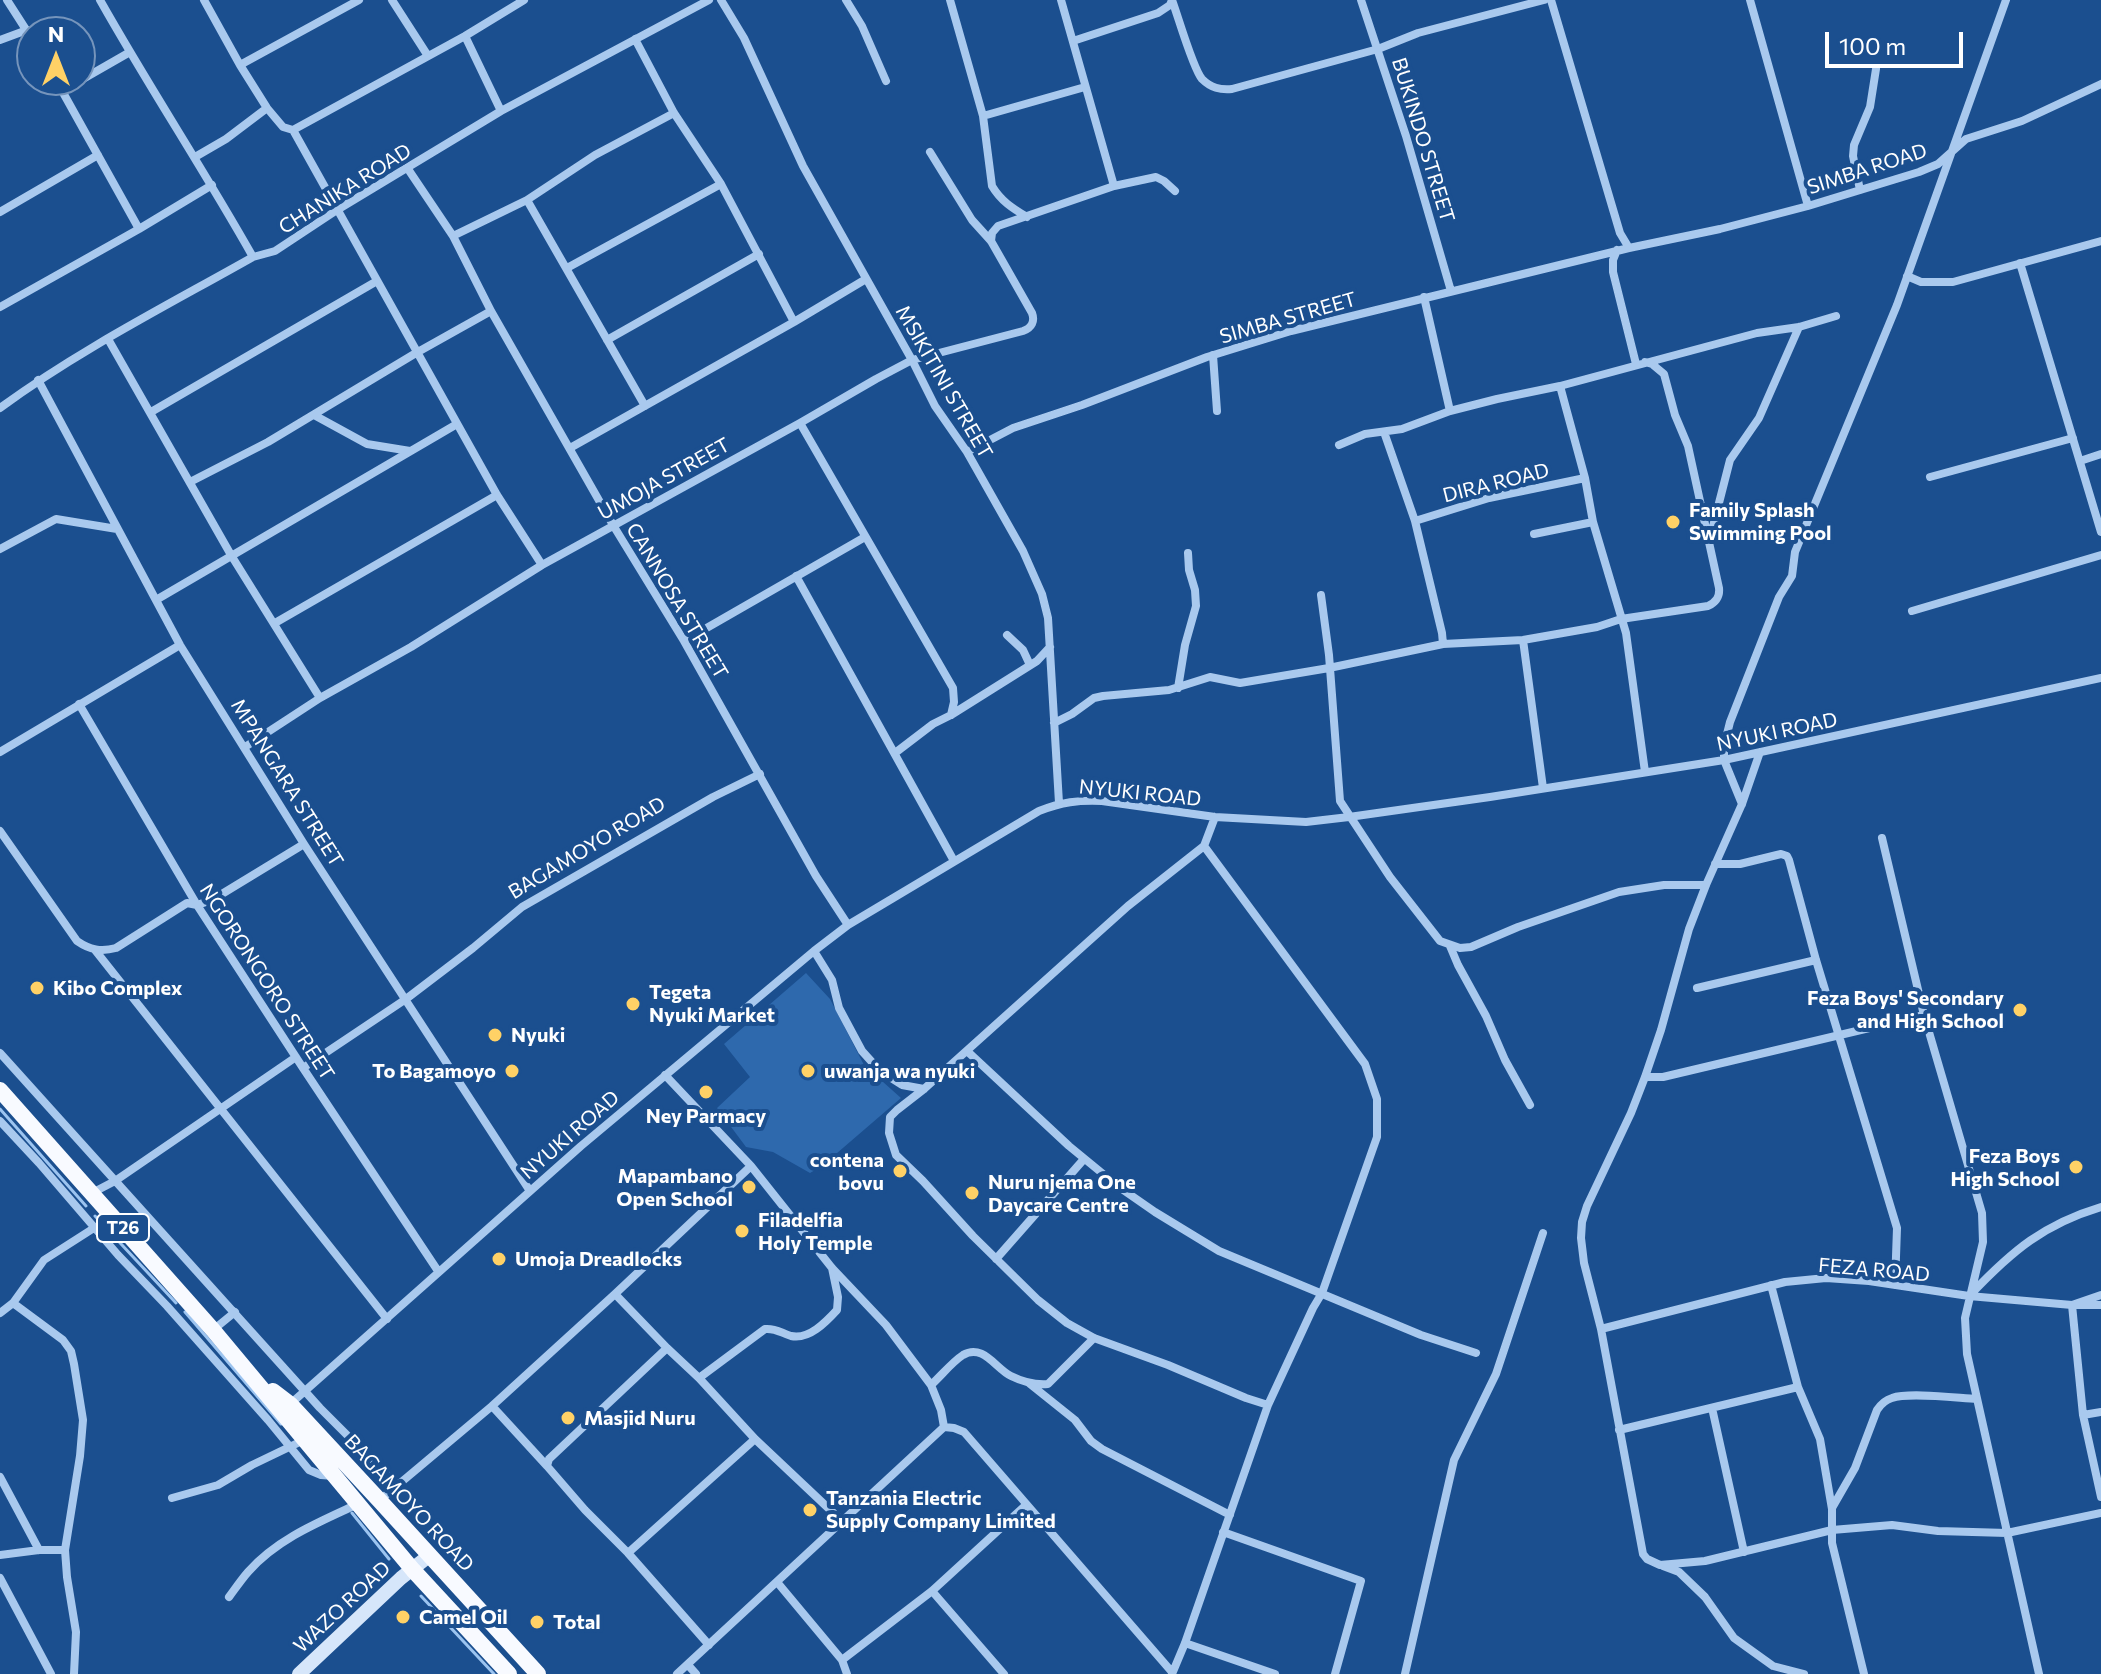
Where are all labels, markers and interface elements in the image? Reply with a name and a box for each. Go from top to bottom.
north arrow [16,16,96,96]
scale bar [1829,16,1967,66]
text: N [48,20,64,47]
text: 100 m [1839,31,1906,60]
street label: BUKINDO STREET [1387,55,1459,225]
street label: SIMBA ROAD [1804,138,1930,200]
street label: CHANIKA ROAD [274,139,416,239]
street label: SIMBA STREET [1217,287,1359,349]
street label: MSIKITINI STREET [890,301,998,463]
street label: UMOJA STREET [594,433,734,525]
street label: DIRA ROAD [1440,458,1552,508]
place label: Family Splash Swimming Pool [1689,498,1832,545]
marker: Family Splash Swimming Pool [1664,513,1682,531]
street label: CANNOSA STREET [621,519,733,683]
street label: MPANGARA STREET [226,695,348,871]
street label: NYUKI ROAD [1714,707,1840,757]
street label: NYUKI ROAD [1078,775,1202,811]
street label: BAGAMOYO ROAD [504,792,670,904]
street label: NGORONGORO STREET [195,879,339,1085]
place label: Kibo Complex [53,976,182,1000]
marker: Kibo Complex [28,979,46,997]
place label: Tegeta Nyuki Market [649,980,775,1027]
place label: Feza Boys' Secondary and High School [1807,986,2004,1033]
marker: Tegeta Nyuki Market [624,995,642,1013]
marker: Feza Boys' Secondary and High School [2011,1001,2029,1019]
place label: Nyuki [511,1023,565,1047]
marker: Nyuki [486,1026,504,1044]
place label: To Bagamoyo [372,1059,496,1083]
place label: uwanja wa nyuki [824,1059,975,1083]
marker: To Bagamoyo [503,1062,521,1080]
marker: uwanja wa nyuki [799,1062,817,1080]
marker: Ney Parmacy [697,1083,715,1101]
street label: NYUKI ROAD [516,1086,624,1184]
place label: Ney Parmacy [646,1104,766,1128]
place label: Feza Boys High School [1950,1144,2060,1191]
place label: contena bovu [810,1148,884,1195]
marker: Feza Boys High School [2067,1158,2085,1176]
marker: contena bovu [891,1162,909,1180]
place label: Mapambano Open School [616,1164,733,1211]
place label: Nuru njema One Daycare Centre [988,1170,1136,1217]
marker: Mapambano Open School [740,1178,758,1196]
marker: Nuru njema One Daycare Centre [963,1184,981,1202]
place label: Filadelfia Holy Temple [758,1208,872,1255]
road number: T26 [97,1214,149,1242]
marker: Filadelfia Holy Temple [733,1222,751,1240]
place label: Umoja Dreadlocks [515,1247,682,1271]
marker: Umoja Dreadlocks [490,1250,508,1268]
street label: FEZA ROAD [1817,1253,1931,1287]
place label: Masjid Nuru [584,1406,696,1430]
marker: Masjid Nuru [559,1409,577,1427]
street label: BAGAMOYO ROAD [339,1429,479,1577]
place label: Tanzania Electric Supply Company Limited [826,1486,1056,1533]
marker: Tanzania Electric Supply Company Limited [801,1501,819,1519]
street label: WAZO ROAD [289,1556,395,1658]
place label: Camel Oil [419,1605,508,1629]
marker: Camel Oil [394,1608,412,1626]
place label: Total [553,1610,601,1634]
marker: Total [528,1613,546,1631]

